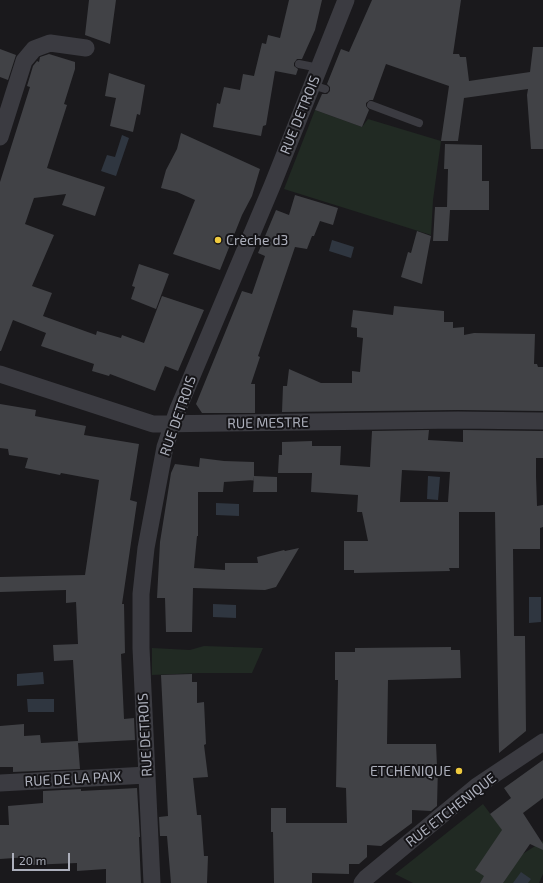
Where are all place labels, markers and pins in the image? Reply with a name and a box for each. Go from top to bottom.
place label: Crèche d3 [226,232,288,248]
marker: Crèche d3 [213,235,223,245]
place label: ETCHENIQUE [370,763,451,779]
marker: ETCHENIQUE [454,766,464,776]

